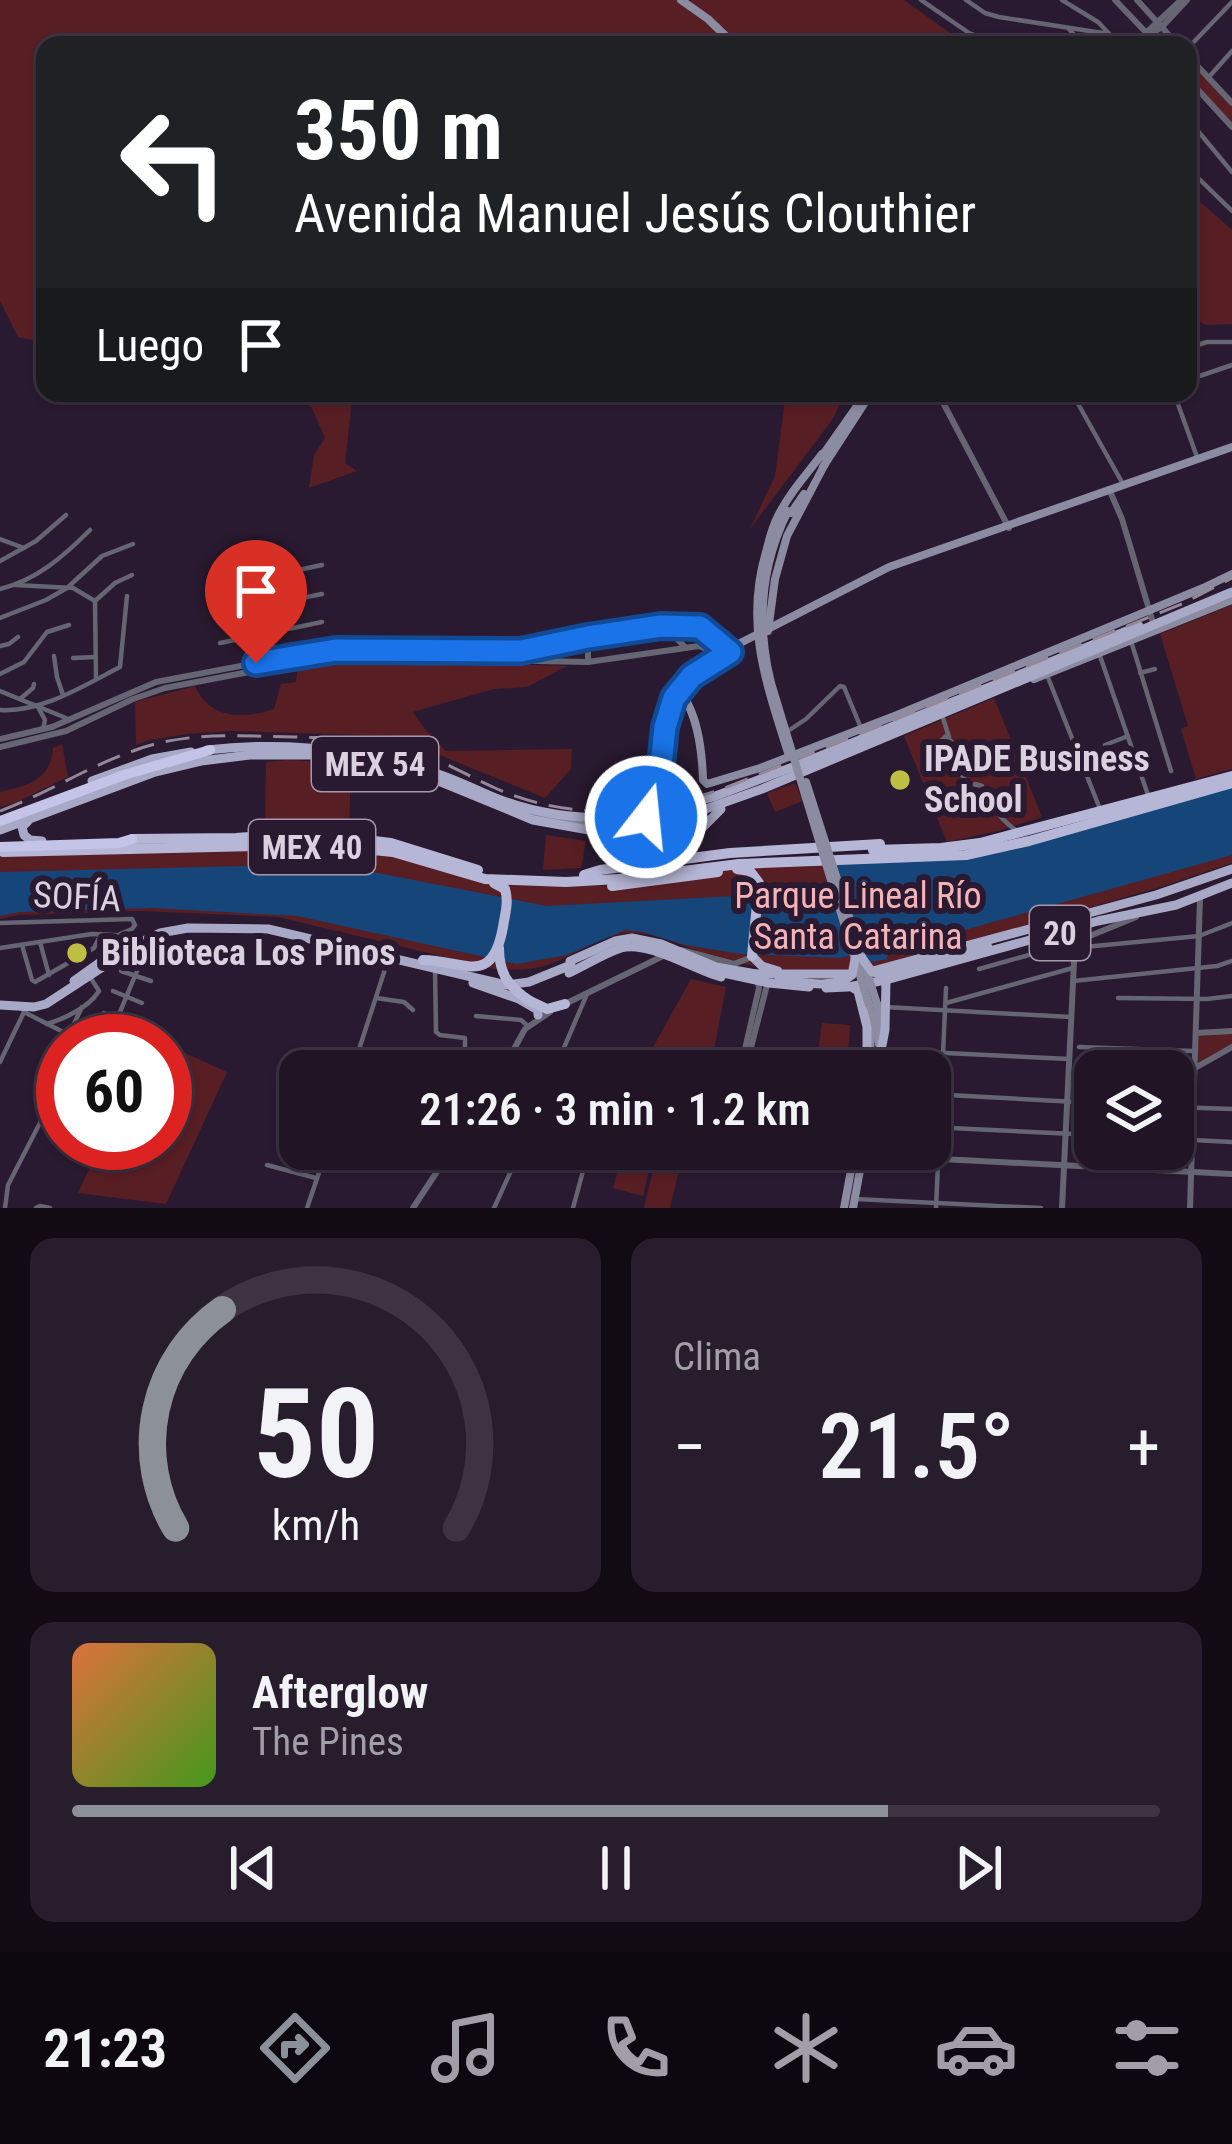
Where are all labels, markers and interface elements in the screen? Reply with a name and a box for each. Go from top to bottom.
text: 350 m [294,81,503,180]
icon: left [96,84,252,240]
text: Avenida Manuel Jesús Clouthier [294,182,976,245]
icon: arrive [228,312,294,378]
text: Luego [96,319,204,372]
pin [205,540,307,663]
icon: arrive [223,558,289,624]
road number: MEX 54 [312,737,438,791]
place label: IPADE Business School [924,738,1150,821]
position arrow [583,754,709,880]
marker: IPADE Business School [887,767,913,793]
road number: MEX 40 [249,820,375,874]
street label: SOFÍA [32,873,122,920]
park label: Parque Lineal Río Santa Catarina [734,875,982,958]
road number: 20 [1030,906,1090,960]
place label: Biblioteca Los Pinos [101,932,396,974]
marker: Biblioteca Los Pinos [64,940,90,966]
speed limit sign: 60 [36,1014,192,1170]
map controls [1074,1050,1194,1170]
button: layers [1074,1050,1194,1170]
text: 21:26 · 3 min · 1.2 km [419,1083,811,1136]
text: Clima [673,1334,761,1380]
text: 50 [252,1361,379,1507]
text: 21.5° [819,1395,1015,1500]
text: − [673,1409,706,1486]
text: + [1127,1409,1160,1486]
text: km/h [271,1500,360,1550]
text: Afterglow [252,1666,428,1719]
text: The Pines [252,1719,404,1765]
icon: previous [220,1835,286,1901]
icon: pause [583,1835,649,1901]
icon: next [946,1835,1012,1901]
icon: directions [253,2006,337,2090]
icon: music [424,2006,508,2090]
icon: phone [594,2006,678,2090]
icon: climate [764,2006,848,2090]
icon: car [934,2006,1018,2090]
icon: filters [1105,2006,1189,2090]
text: 21:23 [43,2017,167,2080]

